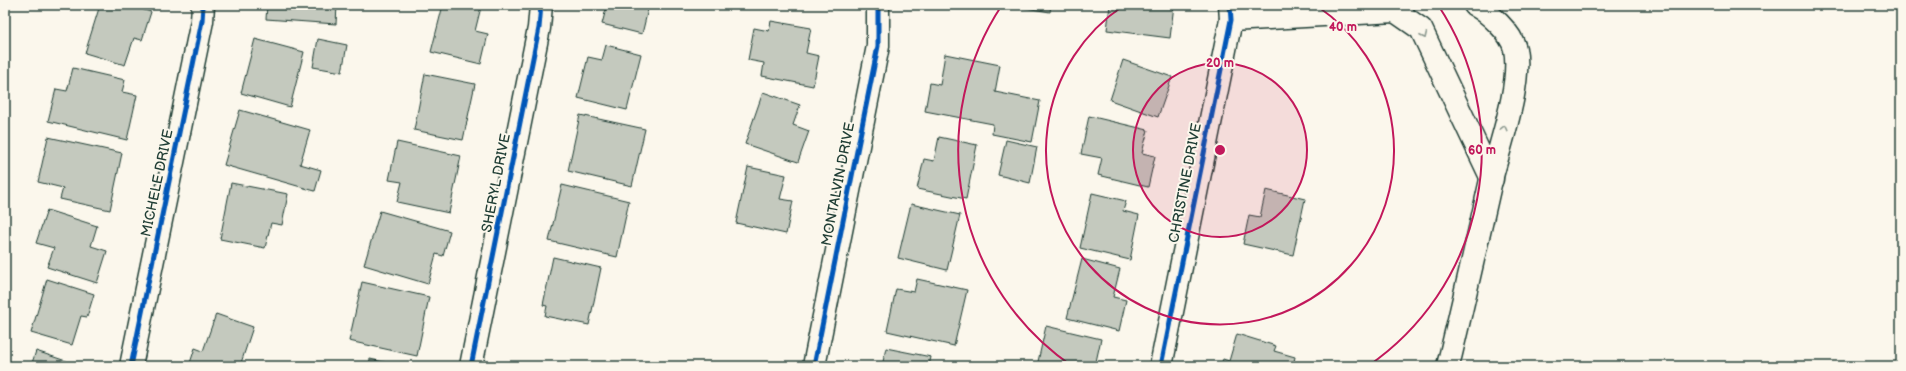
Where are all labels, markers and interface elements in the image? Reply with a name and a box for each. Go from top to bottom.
text: 40 m [1329,20,1357,35]
one-way arrow [1419,32,1427,39]
text: 20 m [1206,56,1234,71]
street label: MONTALVIN DRIVE [818,121,858,247]
street label: CHRISTINE DRIVE [1165,122,1205,244]
one-way arrow [1500,125,1508,131]
street label: MICHELE DRIVE [137,128,177,238]
street label: SHERYL DRIVE [478,132,514,234]
centre of rings [1213,143,1227,157]
text: 60 m [1468,143,1496,158]

